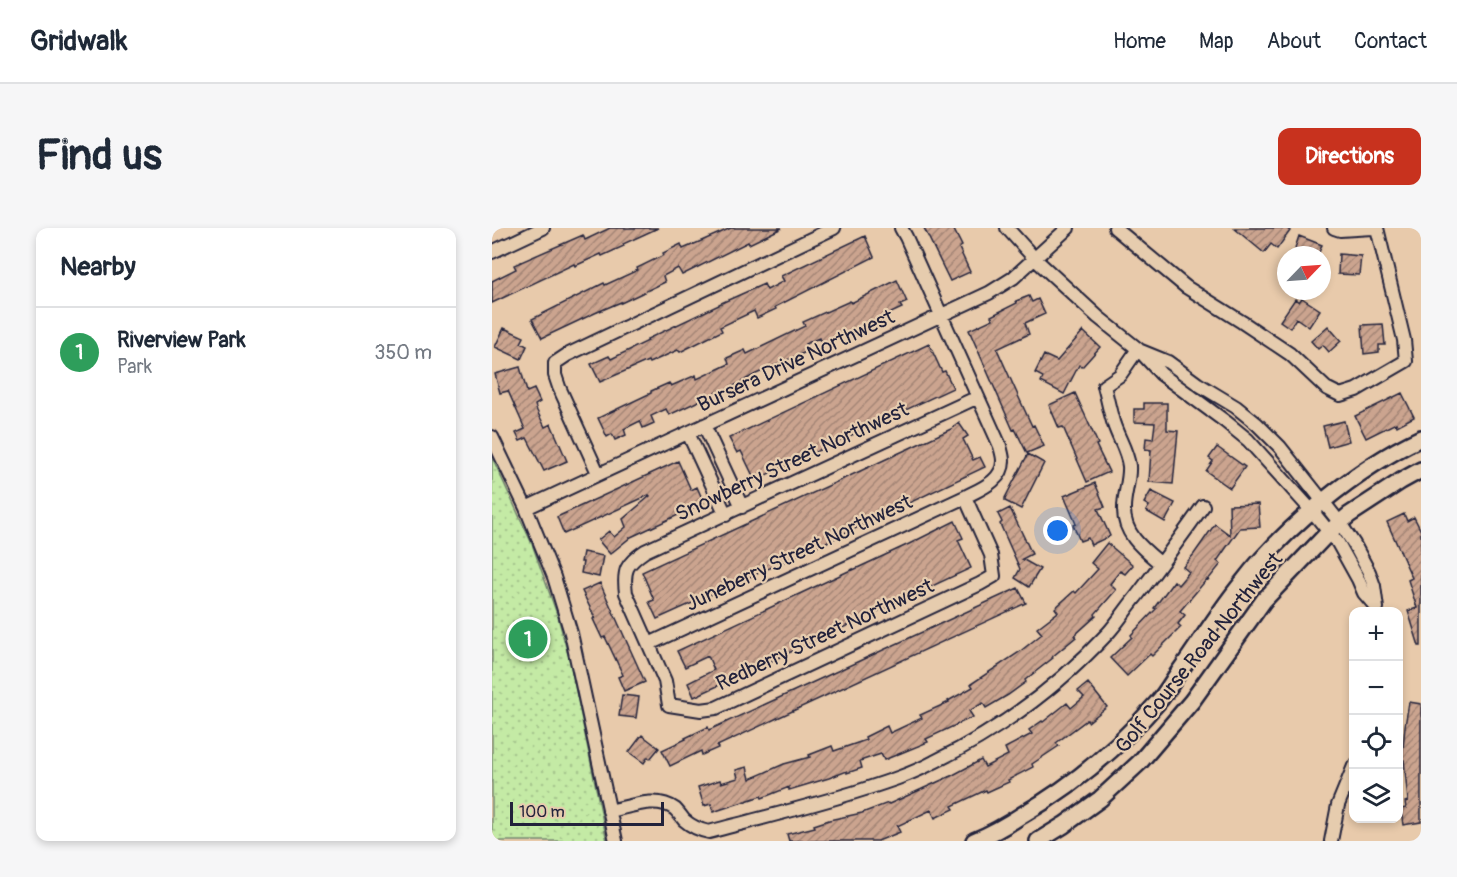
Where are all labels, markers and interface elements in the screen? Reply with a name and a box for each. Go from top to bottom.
text: Gridwalk [30,24,128,59]
text: Home [1113,28,1166,55]
text: Map [1199,28,1234,55]
text: About [1267,28,1321,55]
text: Contact [1354,28,1427,55]
button: Directions [1278,128,1421,185]
text: Find us [36,130,162,182]
north arrow [1277,246,1331,300]
text: Nearby [60,251,136,283]
street label: Bursera Drive Northwest [693,303,899,419]
text: Riverview Park [117,326,246,354]
text: 1 [76,340,83,365]
text: 350 m [374,340,432,365]
text: Park [117,354,152,379]
street label: Snowberry Street Northwest [671,396,913,528]
street label: Juneberry Street Northwest [681,488,917,617]
your location [1043,516,1072,545]
street label: Golf Course Road Northwest [1109,546,1289,759]
street label: Redberry Street Northwest [712,572,939,697]
map controls [1349,607,1403,823]
button: + [1349,607,1403,661]
pin: 1 [508,616,548,662]
button: − [1349,661,1403,715]
button: locate [1349,715,1403,769]
button: layers [1349,769,1403,823]
scale bar [510,799,664,826]
text: 100 m [519,802,565,822]

